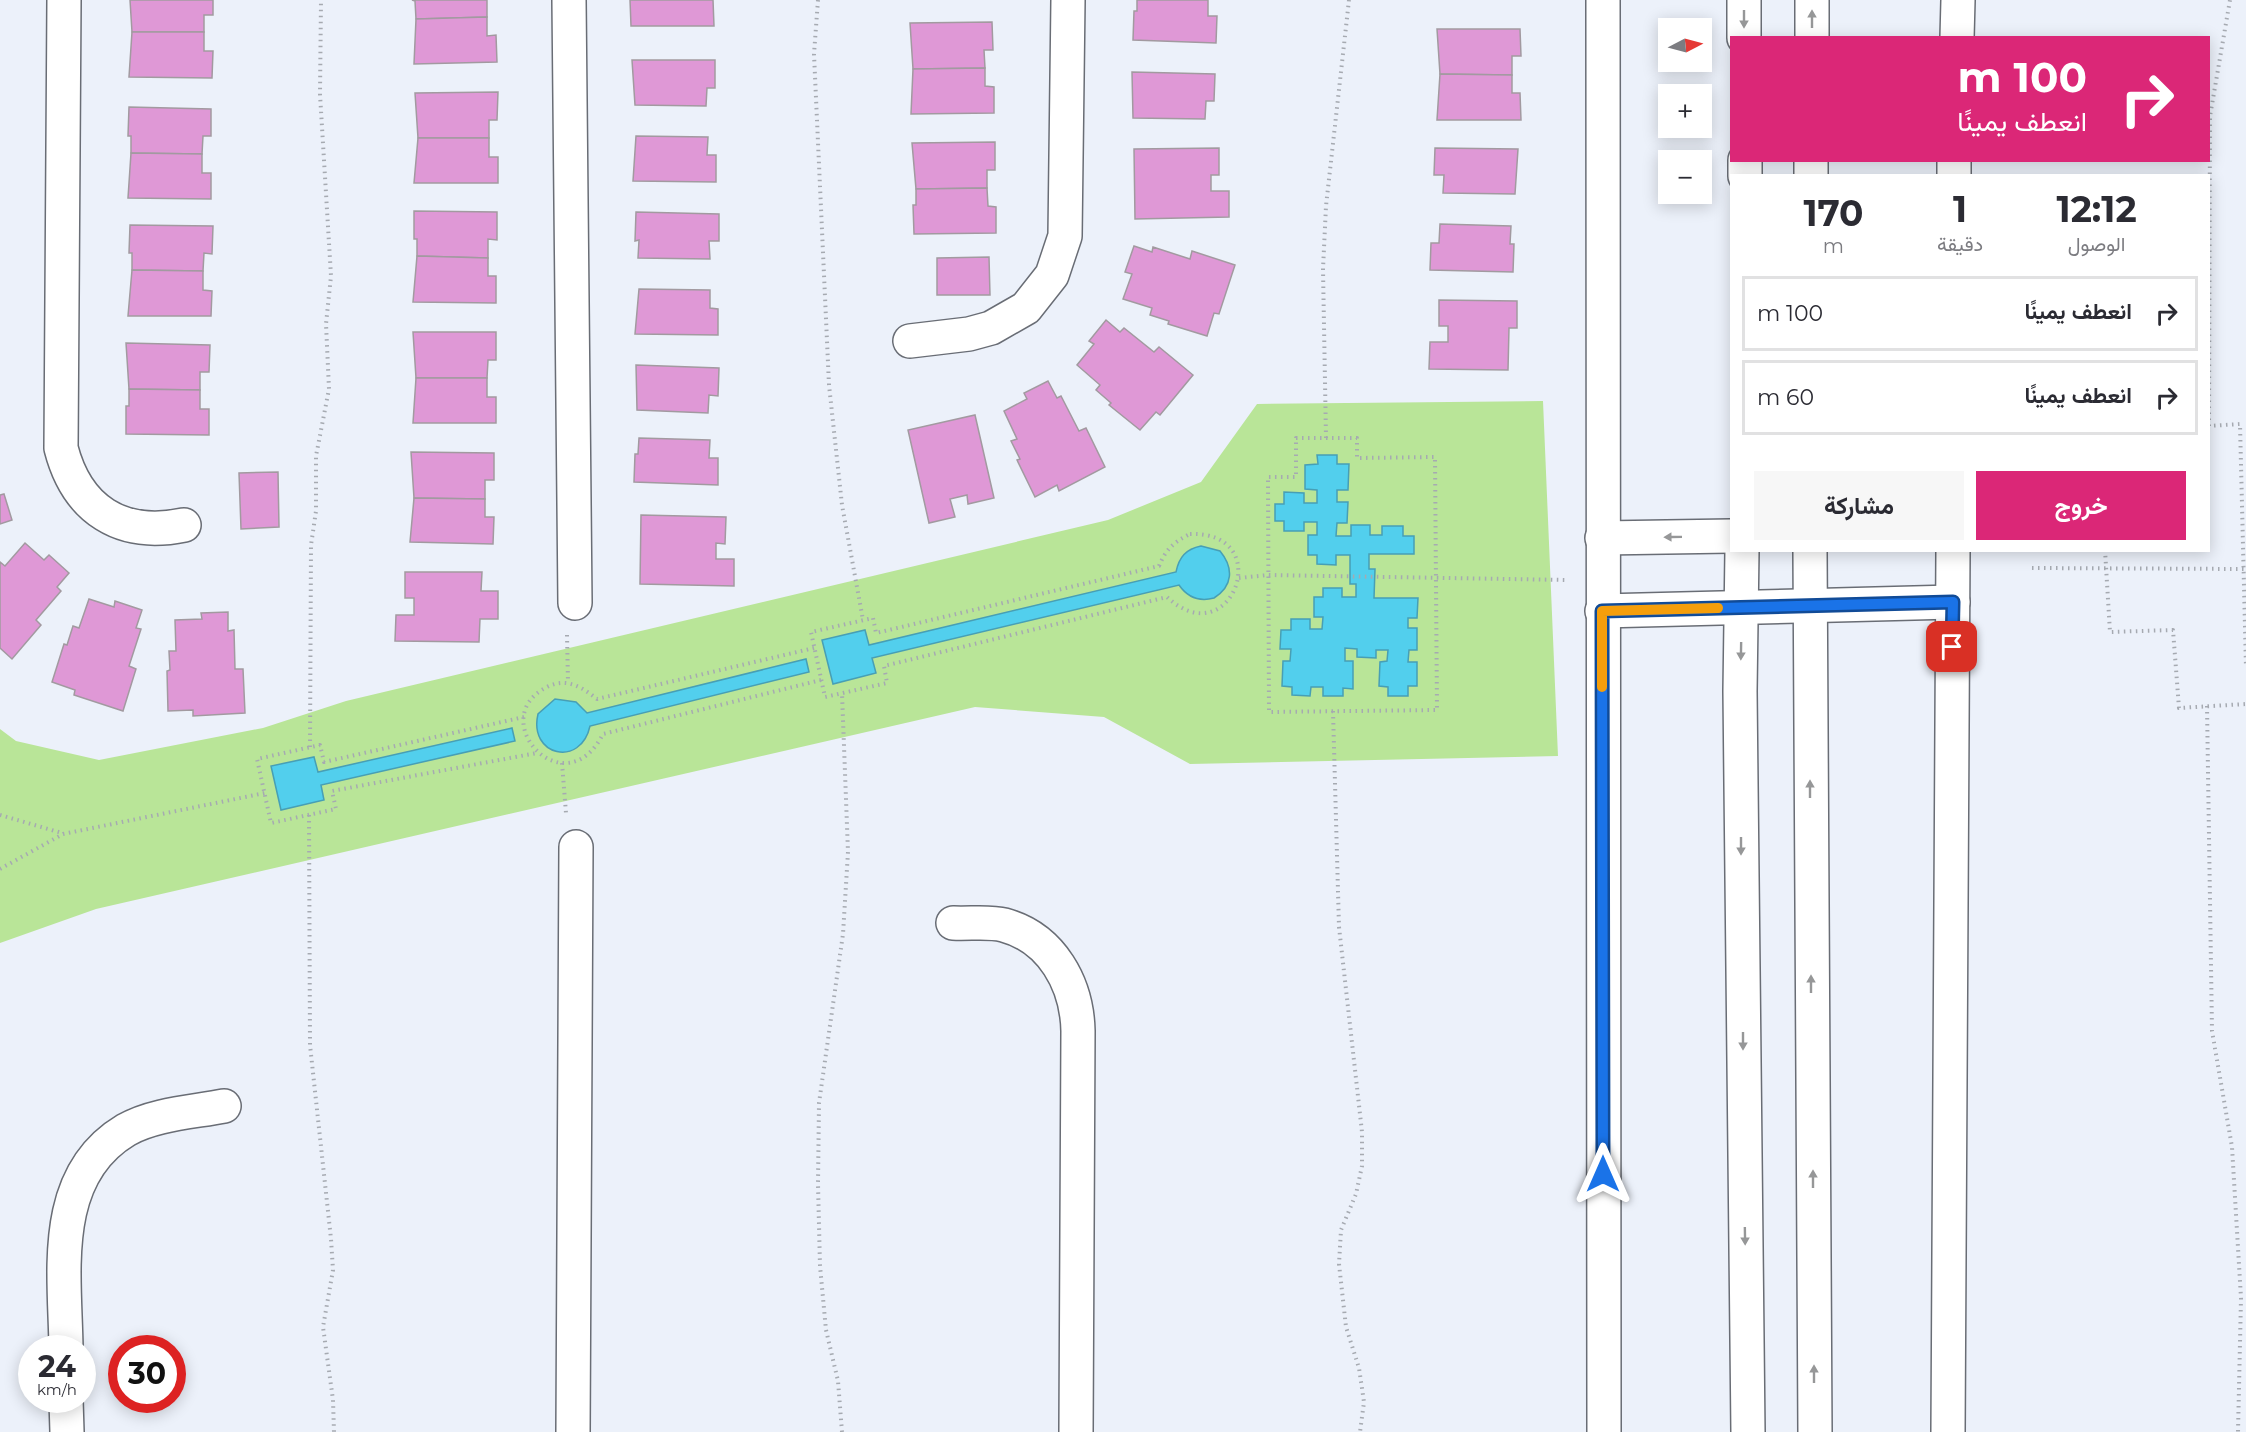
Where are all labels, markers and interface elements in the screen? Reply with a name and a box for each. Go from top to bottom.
one-way arrow [1739,9,1749,28]
one-way arrow [1807,9,1817,28]
north arrow [1658,18,1712,72]
map controls [1658,18,1712,204]
text: 100 m [1958,51,2087,103]
icon: right [2108,60,2186,138]
button: + [1658,84,1712,138]
text: انعطف يمينًا [1957,105,2087,138]
button: − [1658,150,1712,204]
text: 1 [1953,187,1967,231]
text: 12:12 [2057,187,2137,231]
text: 170 [1803,191,1864,235]
text: دقيقة [1937,232,1983,256]
text: الوصول [2068,232,2125,256]
text: m [1823,234,1844,258]
icon: right [2150,297,2183,330]
text: انعطف يمينًا [2024,298,2132,325]
text: 100 m [1757,300,1823,327]
icon: right [2150,381,2183,414]
text: انعطف يمينًا [2024,382,2132,409]
text: 60 m [1757,384,1814,411]
button: مشاركة [1754,471,1964,540]
button: خروج [1976,471,2186,540]
one-way arrow [1663,532,1682,542]
pin [1926,621,1977,672]
icon: arrive [1935,630,1968,663]
one-way arrow [1736,641,1745,660]
one-way arrow [1805,779,1814,798]
one-way arrow [1736,836,1746,855]
one-way arrow [1806,974,1816,993]
one-way arrow [1738,1031,1747,1050]
position arrow [1571,1142,1635,1206]
one-way arrow [1808,1169,1818,1188]
one-way arrow [1740,1226,1750,1245]
speed limit sign: 30 [108,1335,186,1413]
text: 24 [38,1348,76,1385]
one-way arrow [1809,1364,1819,1383]
text: km/h [37,1380,77,1399]

